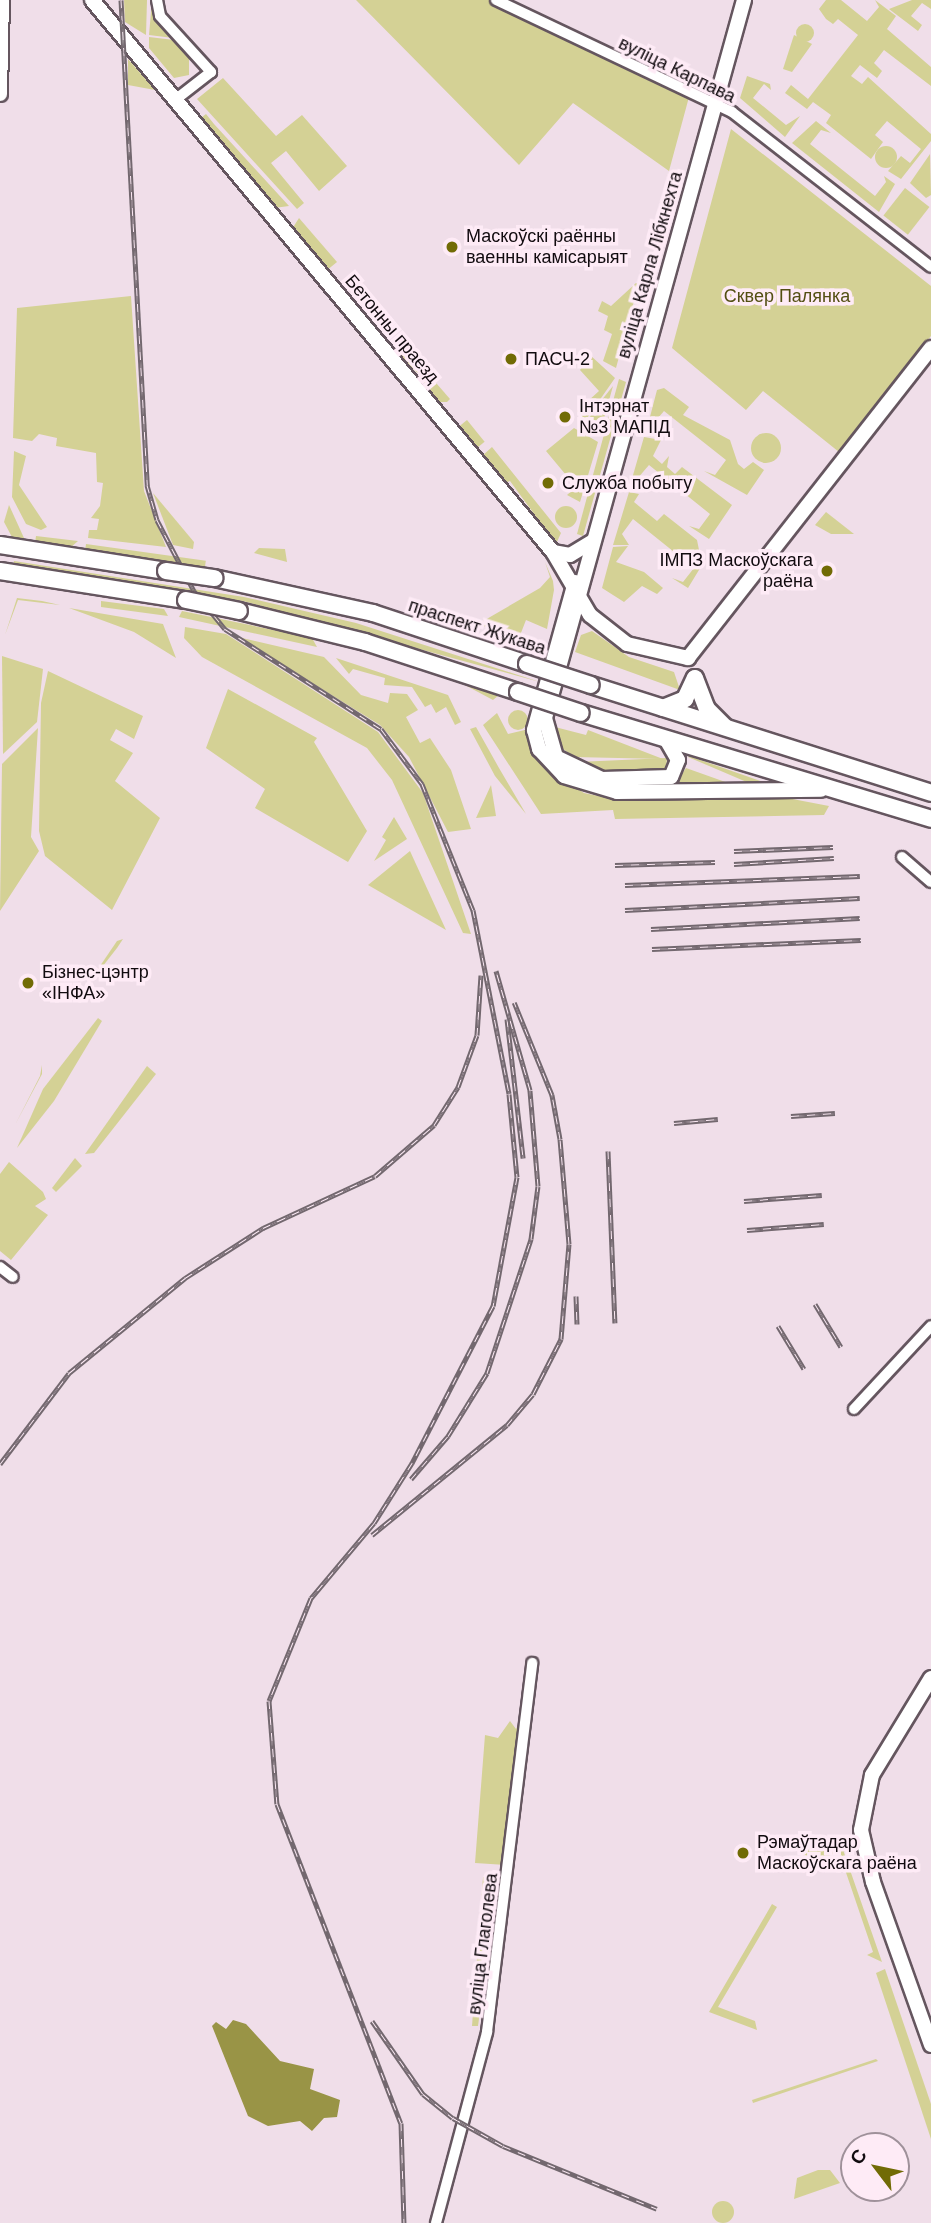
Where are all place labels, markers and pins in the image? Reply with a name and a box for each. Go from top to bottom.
place label: Маскоўскі раённы ваенны камісарыят [466,226,628,268]
marker: Маскоўскі раённы ваенны камісарыят [444,239,460,255]
place label: ПАСЧ-2 [525,348,590,370]
marker: ПАСЧ-2 [503,351,519,367]
place label: Інтэрнат №3 МАПІД [579,396,670,438]
marker: Інтэрнат №3 МАПІД [557,409,573,425]
place label: Служба побыту [562,472,692,494]
marker: Служба побыту [540,475,556,491]
place label: ІМПЗ Маскоўскага раёна [659,550,813,592]
marker: ІМПЗ Маскоўскага раёна [819,563,835,579]
place label: Бізнес-цэнтр «ІНФА» [42,962,149,1004]
marker: Бізнес-цэнтр «ІНФА» [20,975,36,991]
place label: Рэмаўтадар Маскоўскага раёна [757,1832,917,1874]
marker: Рэмаўтадар Маскоўскага раёна [735,1845,751,1861]

